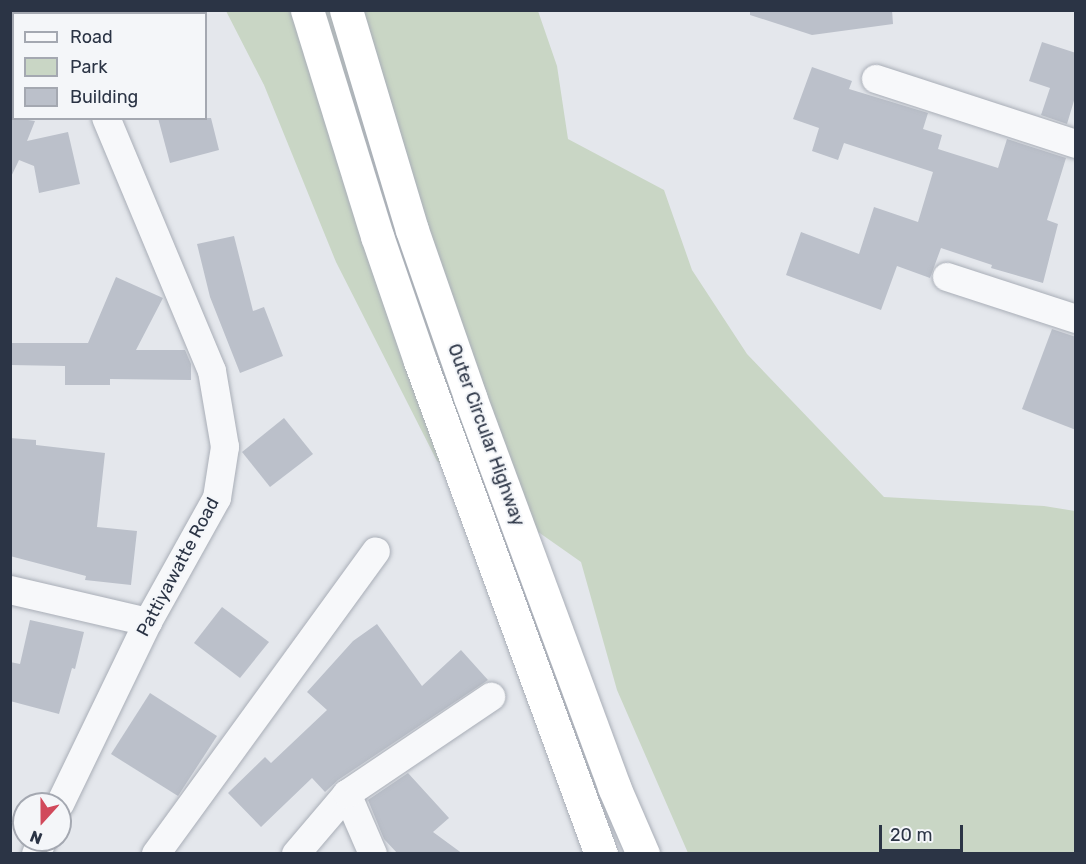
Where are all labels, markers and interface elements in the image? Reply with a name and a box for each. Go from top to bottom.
legend [12,12,207,120]
text: Road [70,26,113,48]
text: Park [70,56,107,78]
text: Building [70,86,138,108]
street label: Outer Circular Highway [443,340,529,530]
street label: Pattiyawatte Road [132,494,224,640]
north arrow [12,792,72,852]
scale bar [882,813,966,851]
text: 20 m [890,824,932,846]
text: N [27,826,45,848]

